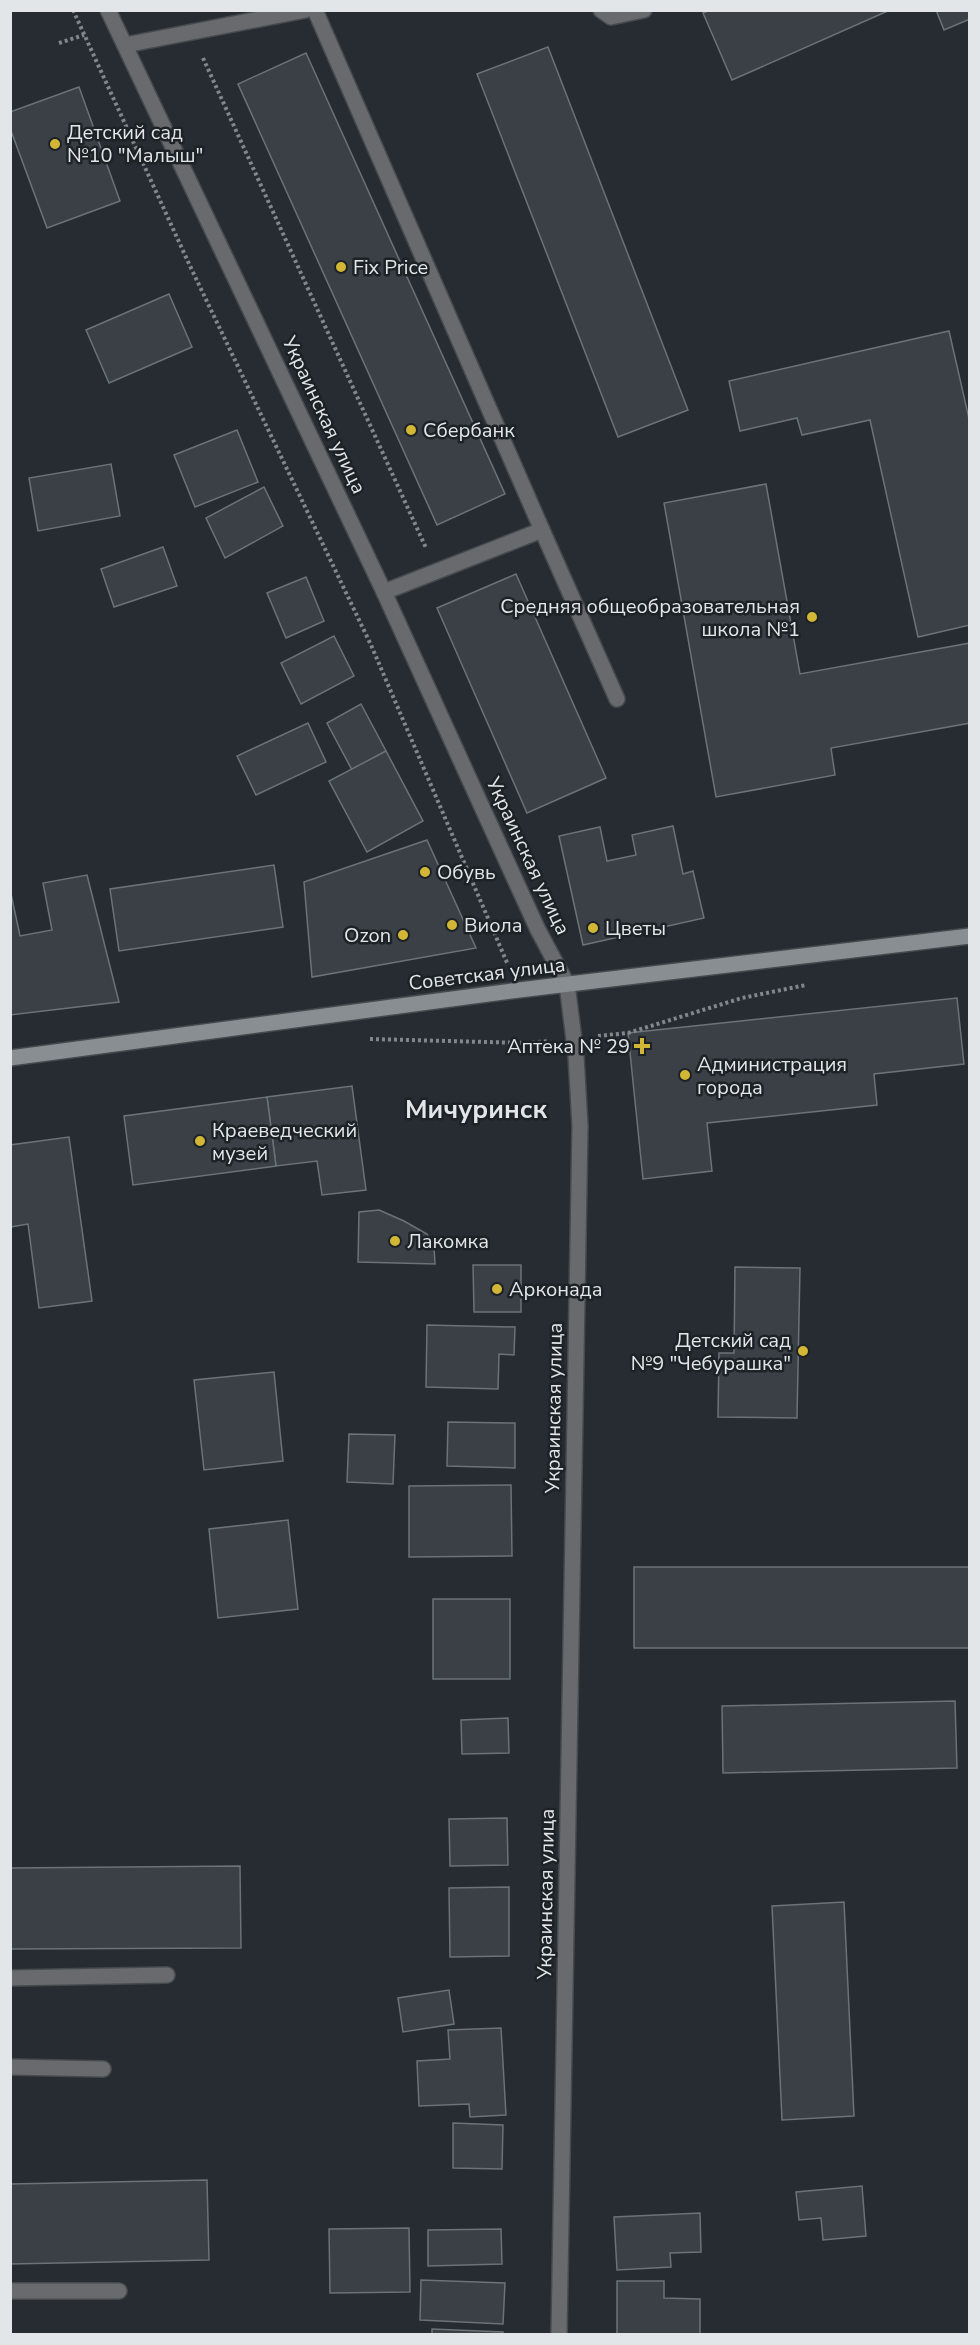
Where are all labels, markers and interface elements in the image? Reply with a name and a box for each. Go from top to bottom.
place label: Детский сад №10 "Малыш" [67,119,203,169]
marker: Детский сад №10 "Малыш" [48,137,62,151]
place label: Fix Price [353,254,428,281]
marker: Fix Price [334,260,348,274]
street label: Украинская улица [275,331,372,498]
place label: Сбербанк [423,417,515,444]
marker: Сбербанк [404,423,418,437]
place label: Средняя общеобразовательная школа №1 [500,593,800,643]
marker: Средняя общеобразовательная школа №1 [805,610,819,624]
street label: Украинская улица [479,772,576,939]
place label: Обувь [437,859,496,886]
marker: Обувь [418,865,432,879]
place label: Виола [464,912,523,939]
place label: Цветы [605,915,666,942]
marker: Виола [445,918,459,932]
marker: Цветы [586,921,600,935]
place label: Ozon [344,922,391,949]
marker: Ozon [396,928,410,942]
street label: Советская улица [407,951,567,997]
place label: Аптека № 29 [507,1033,630,1060]
marker: Аптека № 29 [635,1039,649,1053]
place label: Администрация города [697,1051,847,1101]
marker: Администрация города [678,1068,692,1082]
district label: Мичуринск [405,1092,547,1127]
place label: Краеведческий музей [212,1117,357,1167]
marker: Краеведческий музей [193,1134,207,1148]
place label: Лакомка [407,1228,489,1255]
marker: Лакомка [388,1234,402,1248]
place label: Арконада [509,1276,602,1303]
marker: Арконада [490,1282,504,1296]
street label: Украинская улица [539,1322,569,1495]
place label: Детский сад №9 "Чебурашка" [631,1327,791,1377]
marker: Детский сад №9 "Чебурашка" [796,1344,810,1358]
street label: Украинская улица [531,1808,561,1981]

